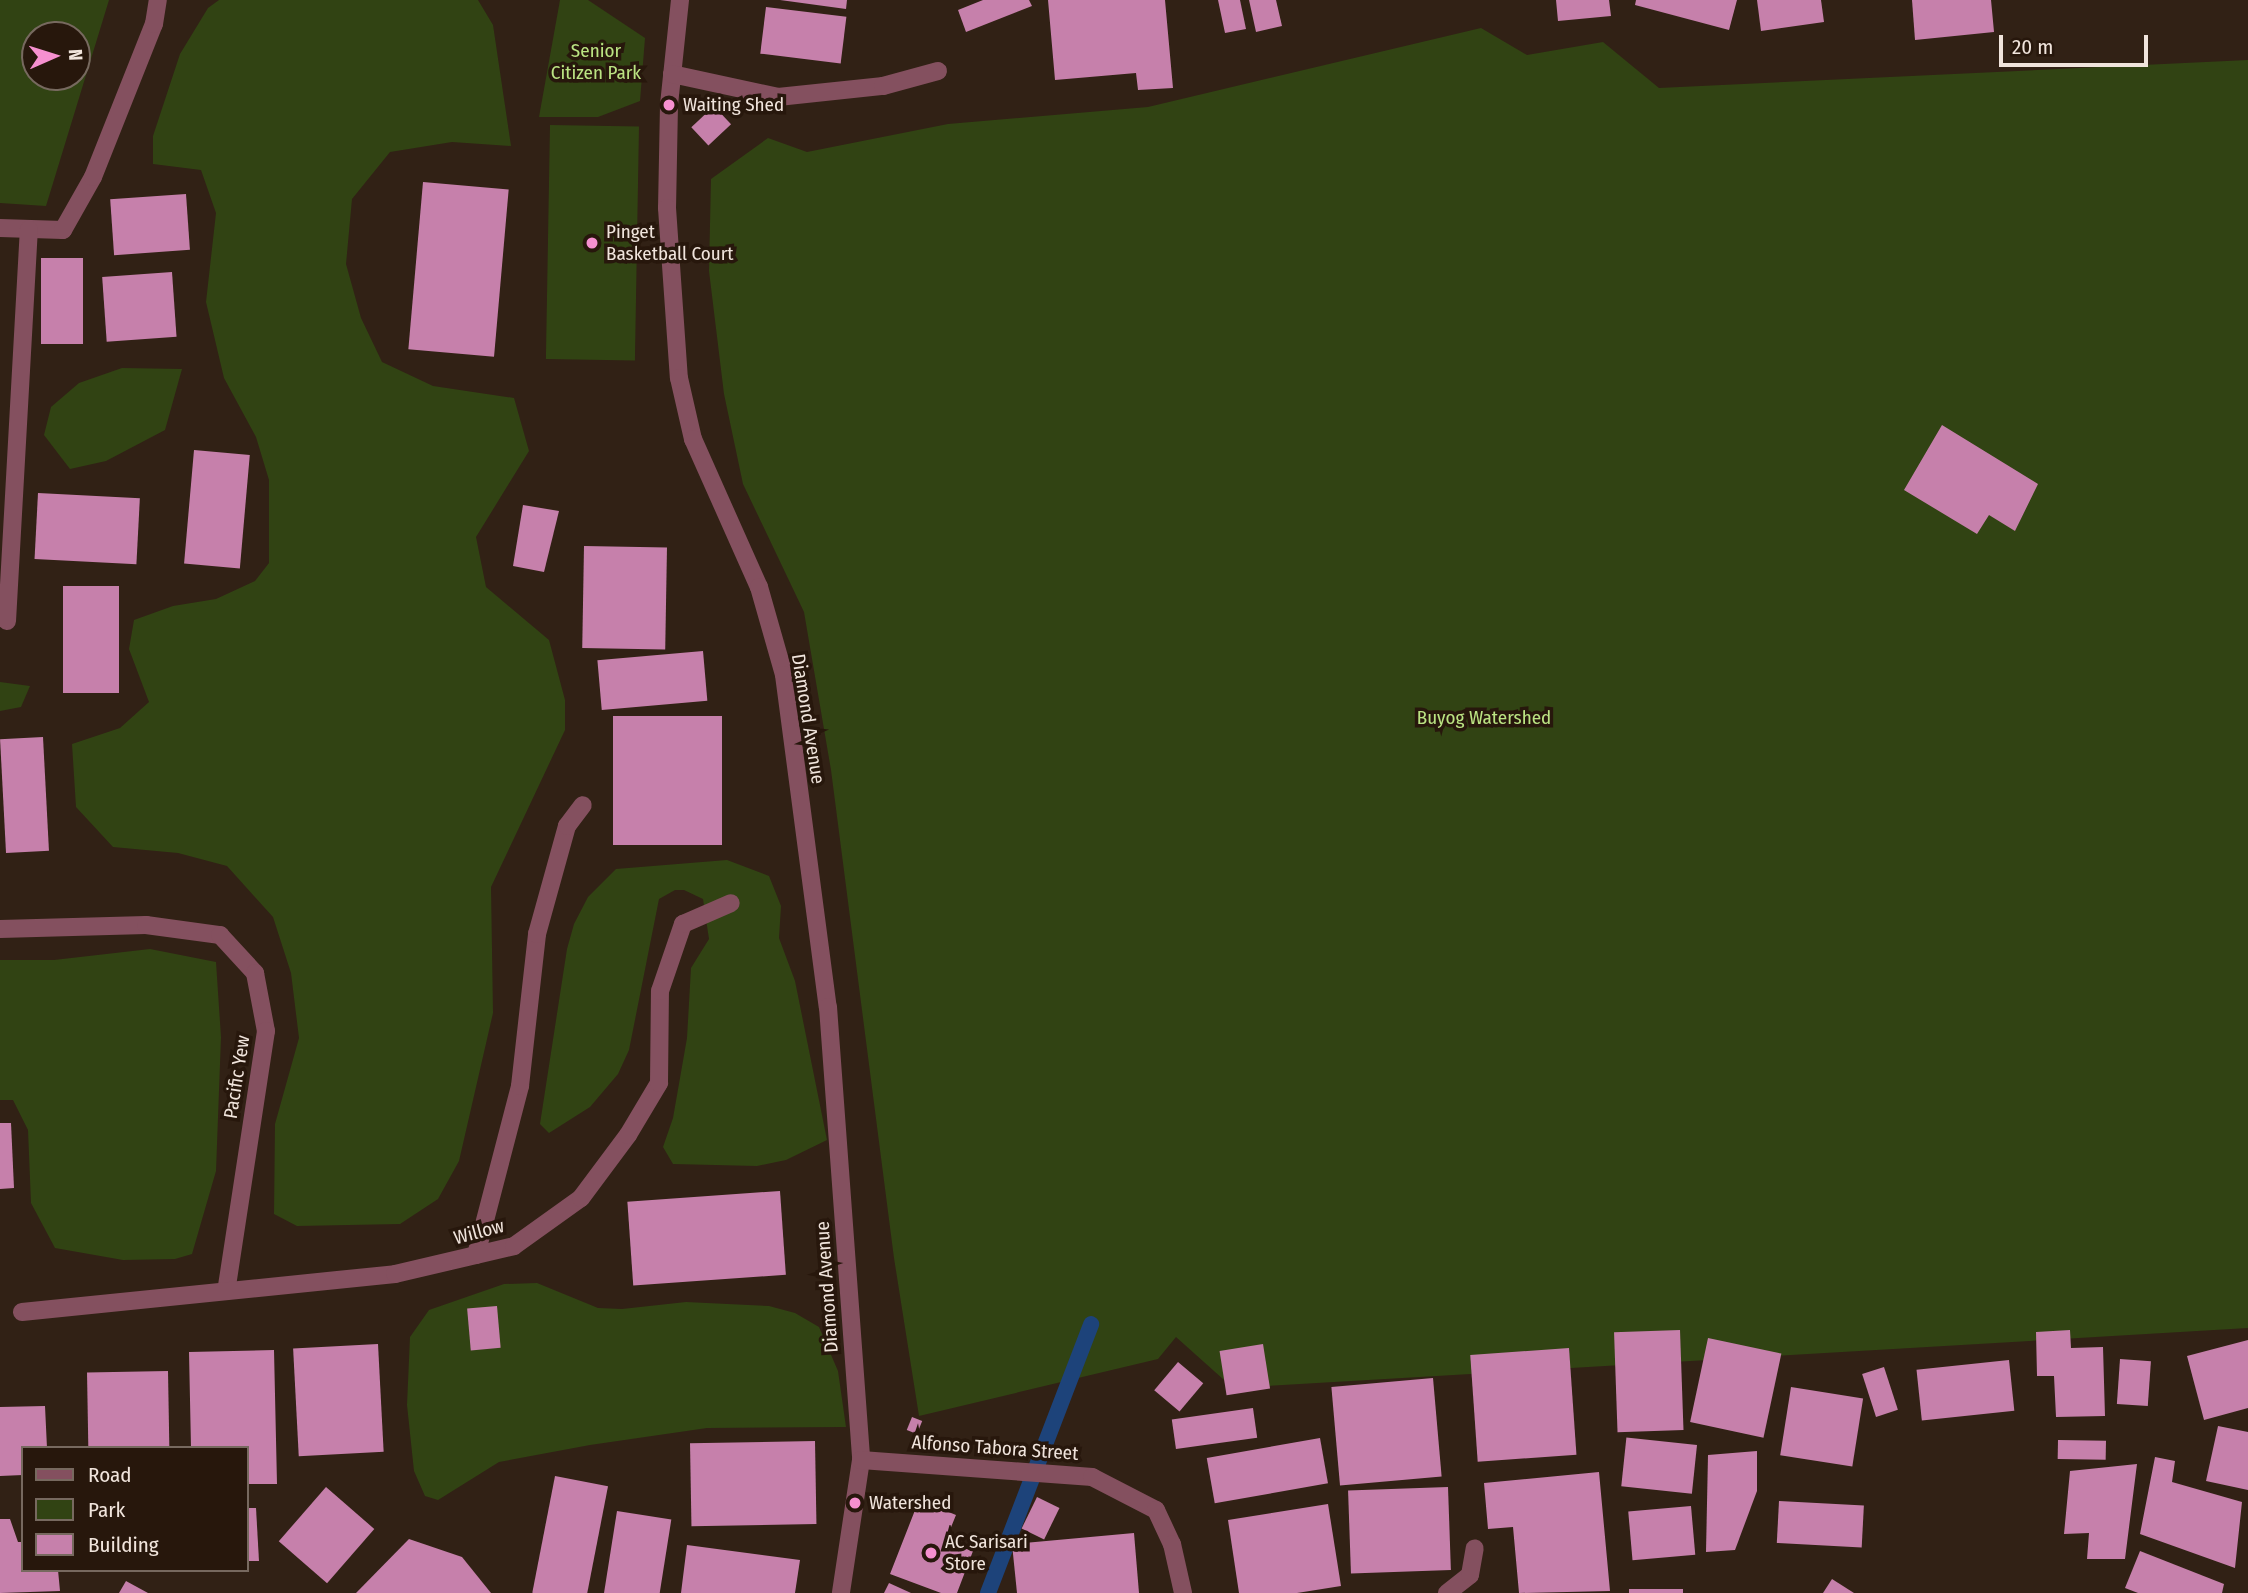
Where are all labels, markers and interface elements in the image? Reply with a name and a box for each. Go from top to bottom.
north arrow [21,21,91,91]
scale bar [2003,21,2152,65]
text: 20 m [2012,34,2053,60]
park label: Senior Citizen Park [551,40,641,84]
text: N [64,49,87,61]
place label: Waiting Shed [683,94,784,116]
marker: Waiting Shed [661,97,677,113]
place label: Pinget Basketball Court [606,221,734,265]
marker: Pinget Basketball Court [584,235,600,251]
street label: Diamond Avenue [786,652,830,786]
park label: Buyog Watershed [1417,707,1551,729]
street label: Pacific Yew [219,1034,255,1120]
street label: Willow [451,1214,507,1250]
street label: Diamond Avenue [811,1221,843,1353]
street label: Alfonso Tabora Street [911,1431,1079,1465]
legend [21,1446,248,1572]
text: Road [88,1462,132,1488]
place label: Watershed [869,1492,951,1514]
marker: Watershed [847,1495,863,1511]
text: Park [88,1497,125,1523]
place label: AC Sarisari Store [945,1531,1028,1575]
text: Building [88,1532,159,1558]
marker: AC Sarisari Store [923,1545,939,1561]

